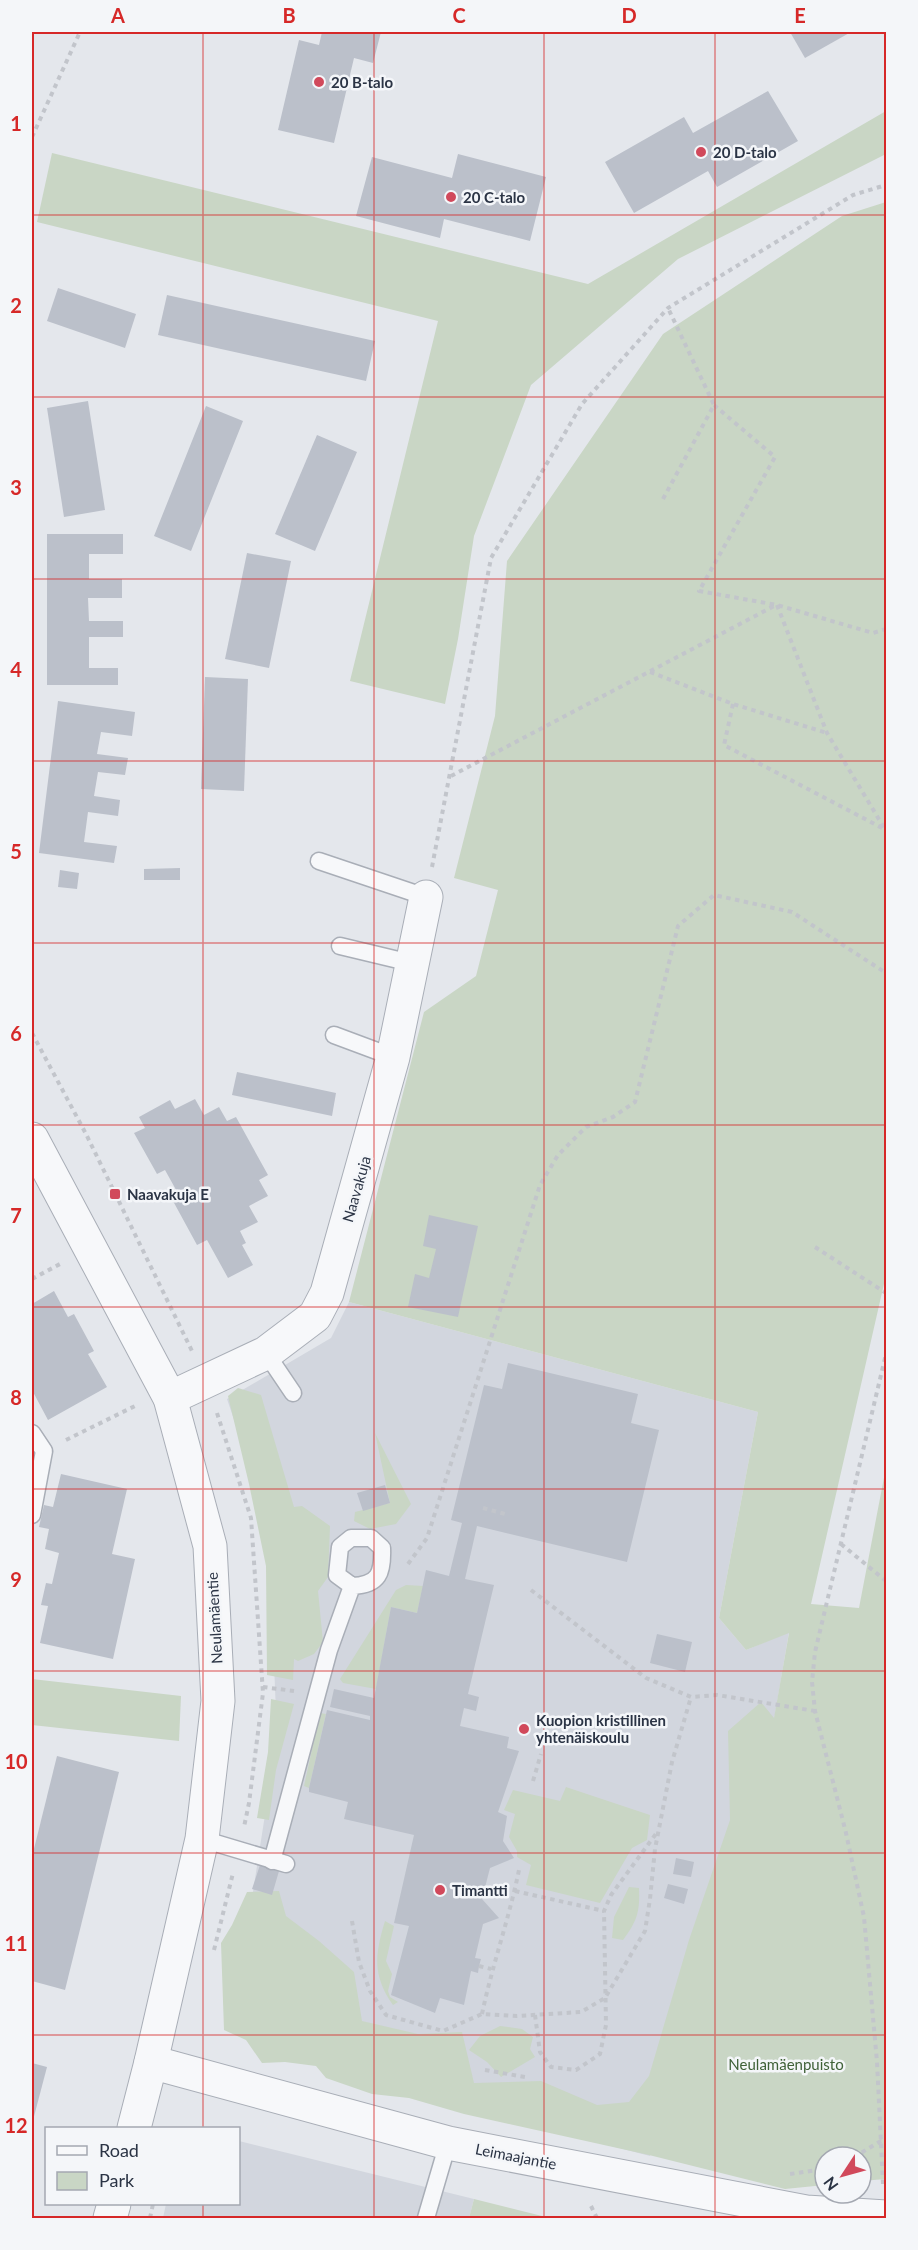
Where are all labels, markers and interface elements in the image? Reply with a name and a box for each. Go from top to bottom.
text: A [110,3,125,27]
text: B [282,3,296,27]
text: C [452,3,466,27]
text: D [621,3,637,27]
text: E [794,3,806,27]
place label: 20 B-talo [331,73,393,91]
marker: 20 B-talo [312,75,326,89]
text: 1 [10,111,22,135]
place label: 20 D-talo [713,143,777,161]
marker: 20 D-talo [694,145,708,159]
place label: 20 C-talo [463,188,525,206]
marker: 20 C-talo [444,190,458,204]
text: 2 [10,293,22,317]
text: 3 [10,475,22,499]
text: 4 [10,657,22,681]
text: 5 [10,839,22,863]
text: 6 [10,1021,22,1045]
street label: Naavakuja [338,1154,374,1224]
place label: Naavakuja E [127,1185,209,1203]
marker: Naavakuja E [108,1187,122,1201]
text: 7 [10,1203,22,1227]
text: 8 [10,1385,22,1409]
text: 9 [10,1567,22,1591]
street label: Neulamäentie [203,1572,225,1664]
place label: Kuopion kristillinen yhtenäiskoulu [536,1711,666,1746]
marker: Kuopion kristillinen yhtenäiskoulu [517,1722,531,1736]
text: 10 [4,1749,28,1773]
place label: Timantti [452,1881,508,1899]
marker: Timantti [433,1883,447,1897]
text: 11 [4,1931,28,1955]
park label: Neulamäenpuisto [728,2055,844,2073]
text: 12 [4,2113,28,2137]
legend [45,2127,240,2205]
text: Road [99,2139,139,2161]
street label: Leimaajantie [474,2139,558,2173]
north arrow [813,2145,873,2205]
text: Park [99,2169,135,2191]
text: N [819,2174,842,2195]

